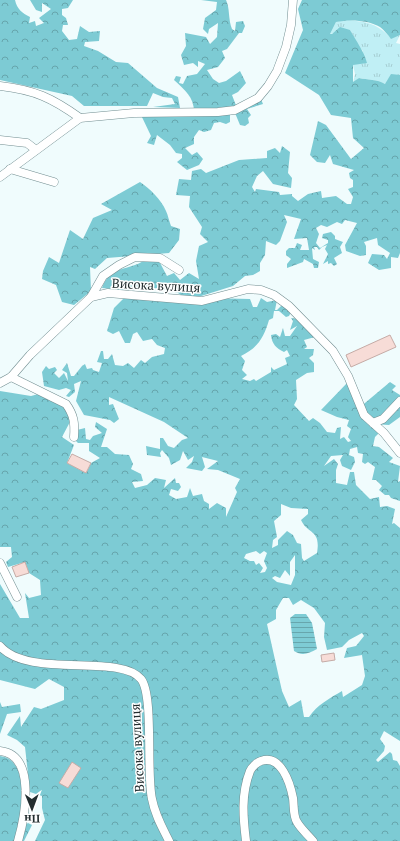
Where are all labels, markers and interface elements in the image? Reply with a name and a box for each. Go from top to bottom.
street label: Висока вулиця [111,274,201,296]
street label: Висока вулиця [126,703,148,793]
north arrow [12,789,52,829]
text: Пн [24,812,40,826]

